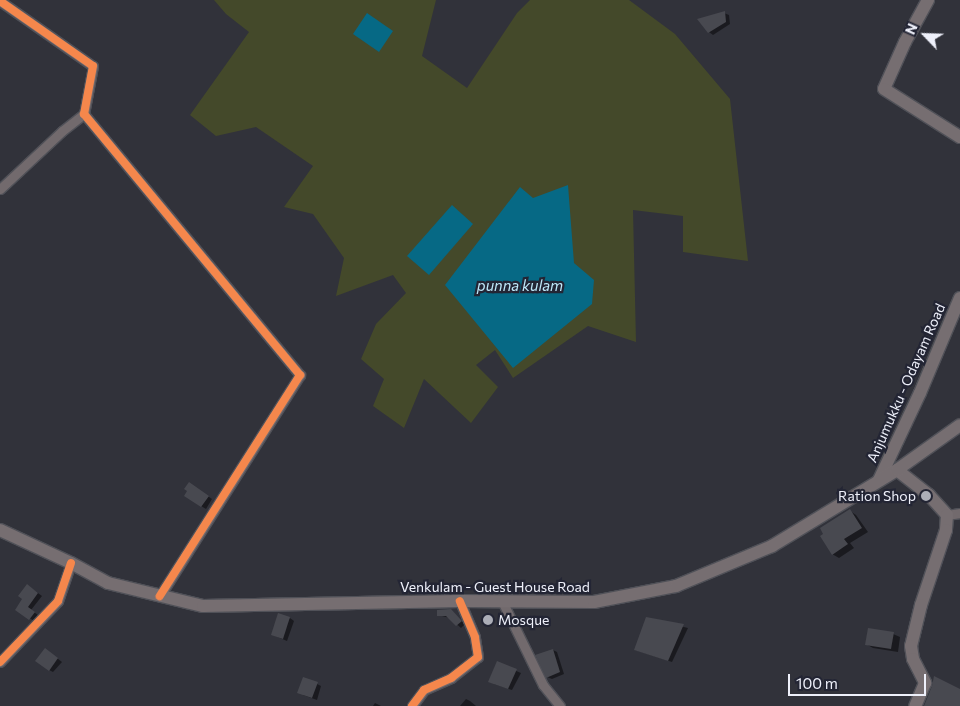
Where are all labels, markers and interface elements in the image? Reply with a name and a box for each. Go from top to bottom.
north arrow [900,10,950,60]
text: N [901,20,921,37]
water label: punna kulam [477,277,563,295]
street label: Anjumukku - Odayam Road [863,301,949,465]
place label: Ration Shop [838,488,916,504]
marker: Ration Shop [920,490,932,502]
street label: Venkulam - Guest House Road [400,579,590,595]
place label: Mosque [498,612,549,628]
marker: Mosque [482,614,494,626]
scale bar [790,664,928,696]
text: 100 m [796,674,838,692]

